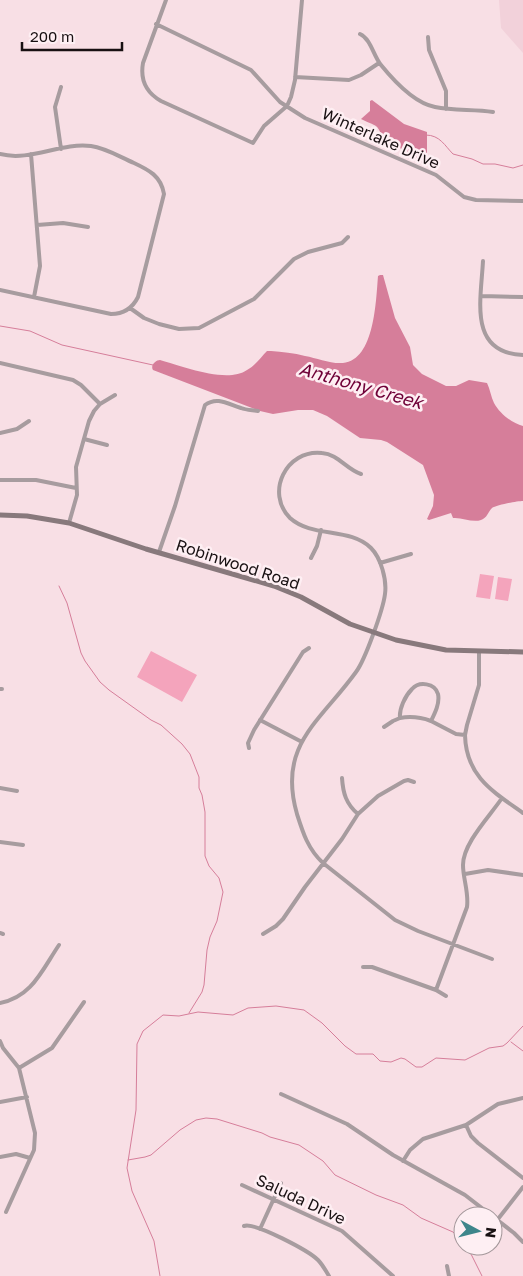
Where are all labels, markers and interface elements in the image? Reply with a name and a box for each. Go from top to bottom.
scale bar [22,20,122,52]
text: 200 m [30,27,74,45]
street label: Winterlake Drive [319,103,443,173]
water label: Anthony Creek [297,357,427,414]
street label: Robinwood Road [173,535,303,593]
street label: Saluda Drive [253,1170,349,1228]
north arrow [453,1206,503,1256]
text: N [482,1226,500,1239]

